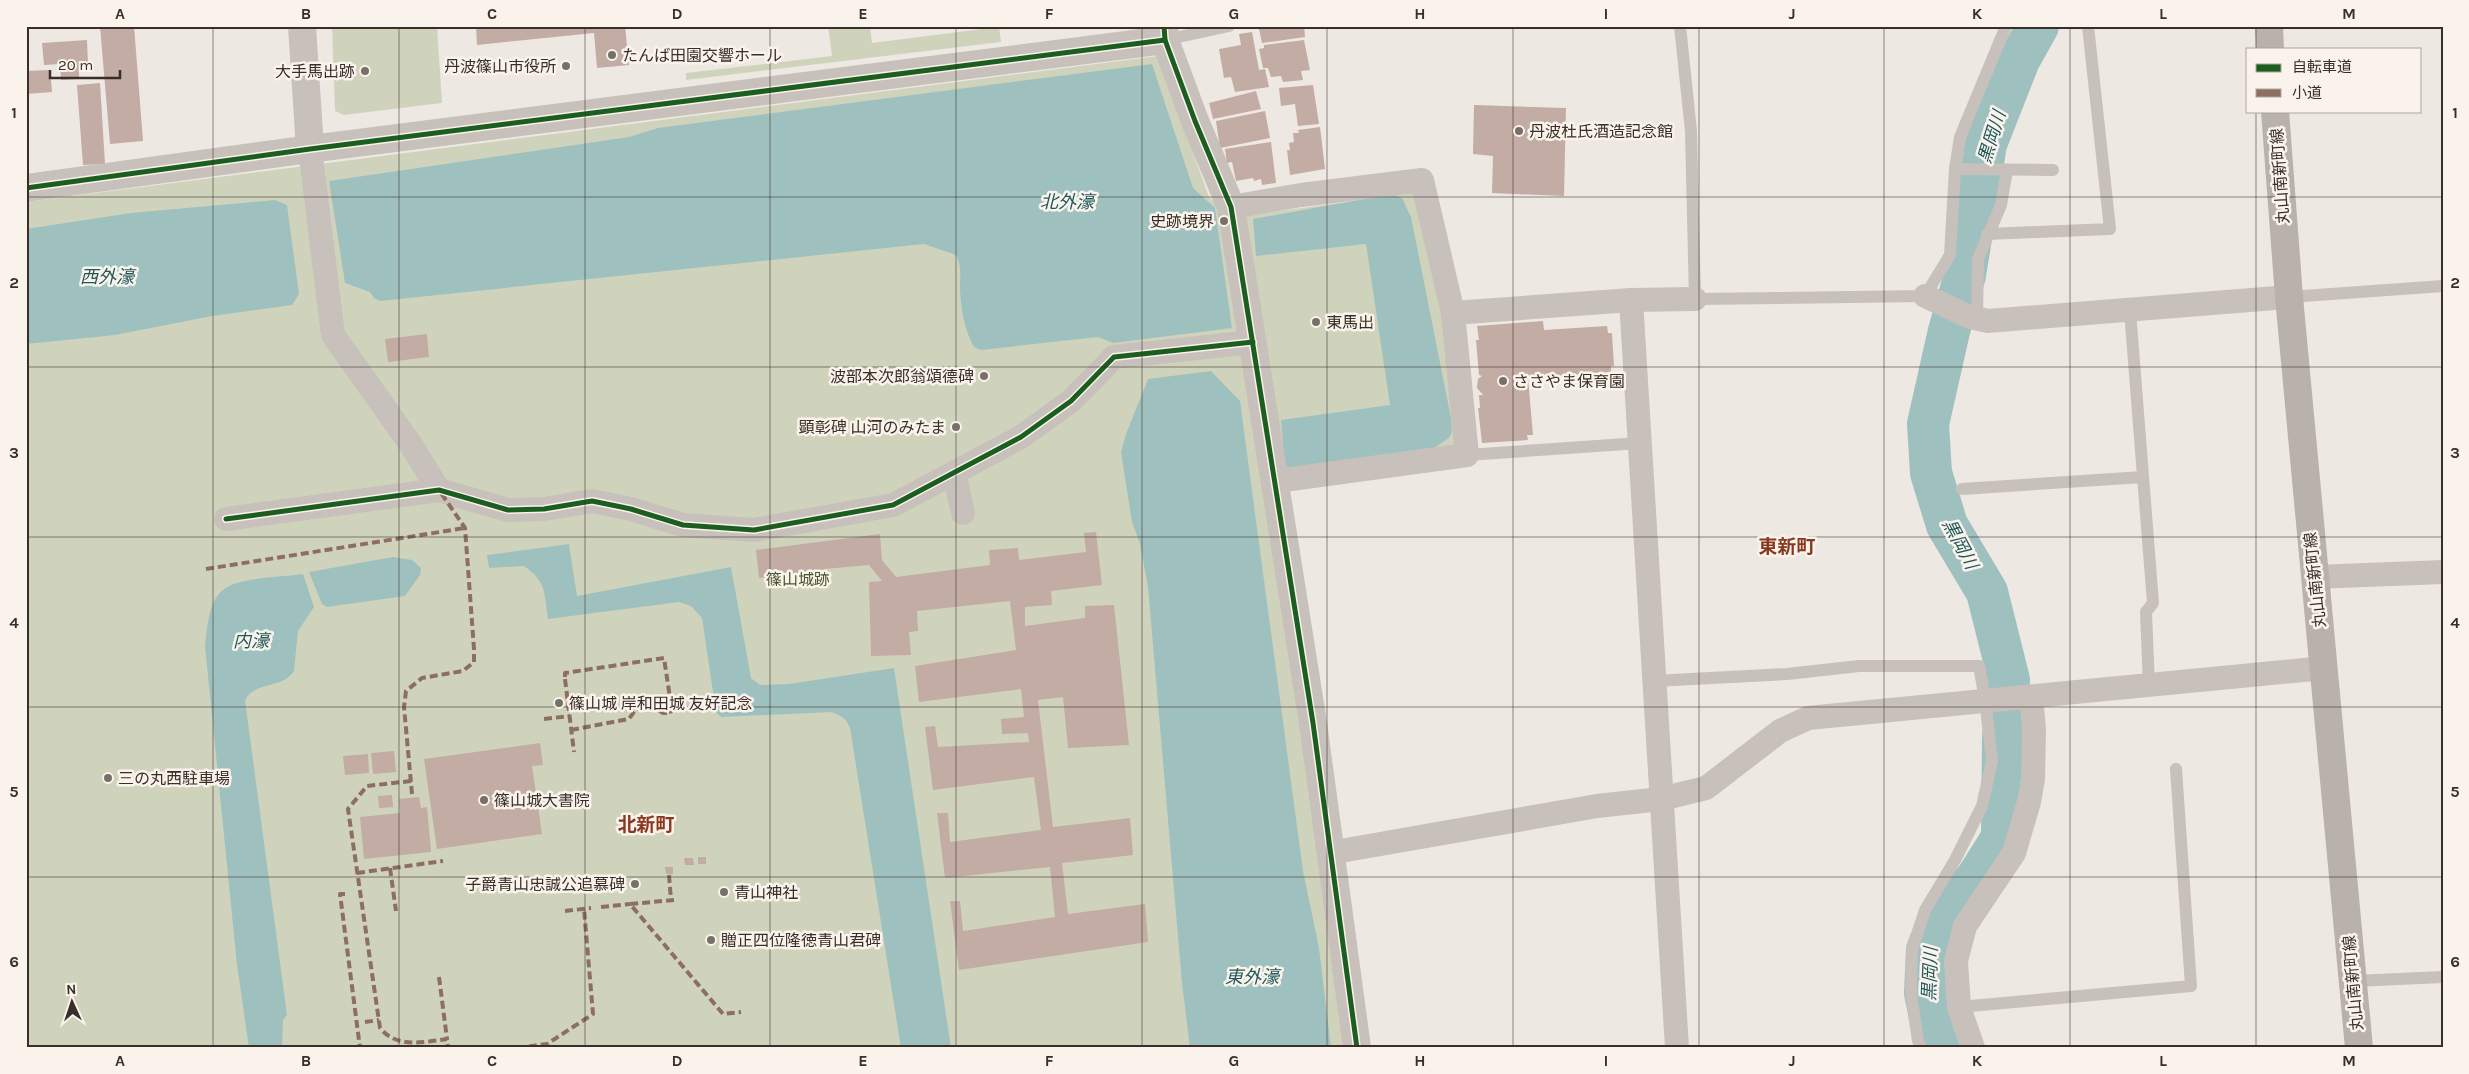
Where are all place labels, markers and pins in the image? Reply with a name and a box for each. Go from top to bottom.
place label: たんば田園交響ホール [622,46,782,65]
marker: たんば田園交響ホール [606,49,618,61]
place label: 丹波篠山市役所 [444,57,556,76]
marker: 丹波篠山市役所 [560,60,572,72]
place label: 大手馬出跡 [275,62,355,81]
marker: 大手馬出跡 [359,65,371,77]
place label: 丹波杜氏酒造記念館 [1529,122,1673,141]
marker: 丹波杜氏酒造記念館 [1513,125,1525,137]
place label: 史跡境界 [1150,212,1214,231]
marker: 史跡境界 [1218,215,1230,227]
place label: 東馬出 [1326,313,1374,332]
marker: 東馬出 [1310,316,1322,328]
place label: 波部本次郎翁頌德碑 [830,367,974,386]
marker: 波部本次郎翁頌德碑 [978,370,990,382]
place label: ささやま保育園 [1513,372,1625,391]
marker: ささやま保育園 [1497,375,1509,387]
place label: 顕彰碑 山河のみたま [799,418,946,437]
marker: 顕彰碑 山河のみたま [950,421,962,433]
place label: 篠山城 岸和田城 友好記念 [569,694,753,713]
marker: 篠山城 岸和田城 友好記念 [553,697,565,709]
place label: 三の丸西駐車場 [118,769,230,788]
marker: 三の丸西駐車場 [102,772,114,784]
place label: 篠山城大書院 [494,791,590,810]
marker: 篠山城大書院 [478,794,490,806]
place label: 子爵青山忠誠公追慕碑 [465,875,625,894]
marker: 子爵青山忠誠公追慕碑 [629,878,641,890]
place label: 青山神社 [734,883,798,902]
marker: 青山神社 [718,886,730,898]
place label: 贈正四位隆徳青山君碑 [721,931,881,950]
marker: 贈正四位隆徳青山君碑 [705,934,717,946]

